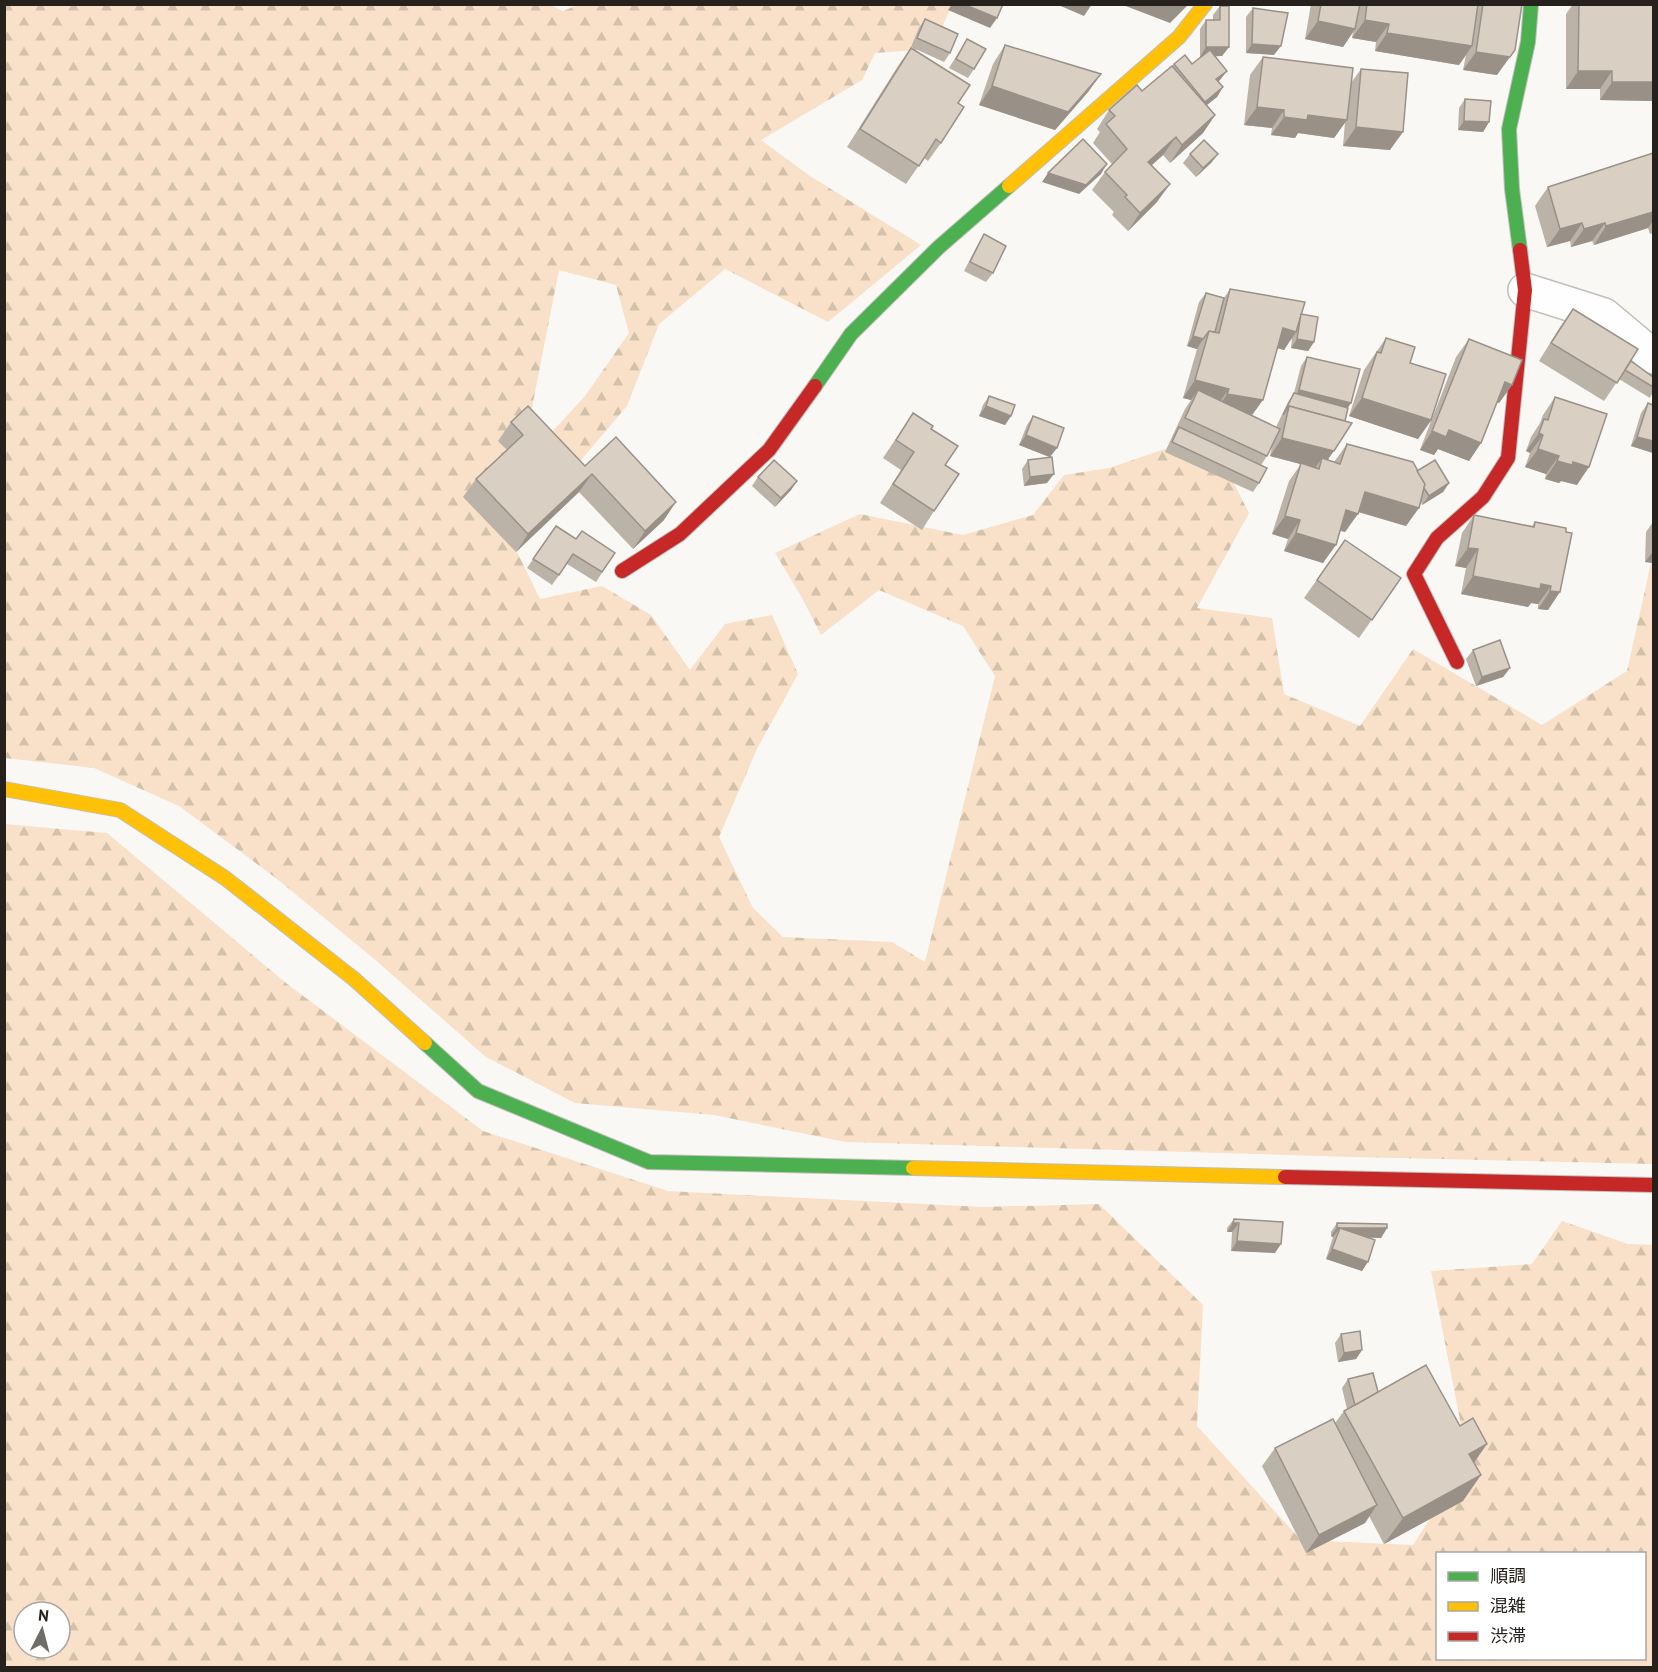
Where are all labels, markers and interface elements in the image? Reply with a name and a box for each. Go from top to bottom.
legend [1436,1552,1646,1660]
text: 順調 [1490,1564,1526,1587]
text: 混雑 [1490,1594,1526,1617]
north arrow [12,1600,72,1660]
text: N [37,1605,50,1626]
text: 渋滞 [1490,1624,1526,1647]

